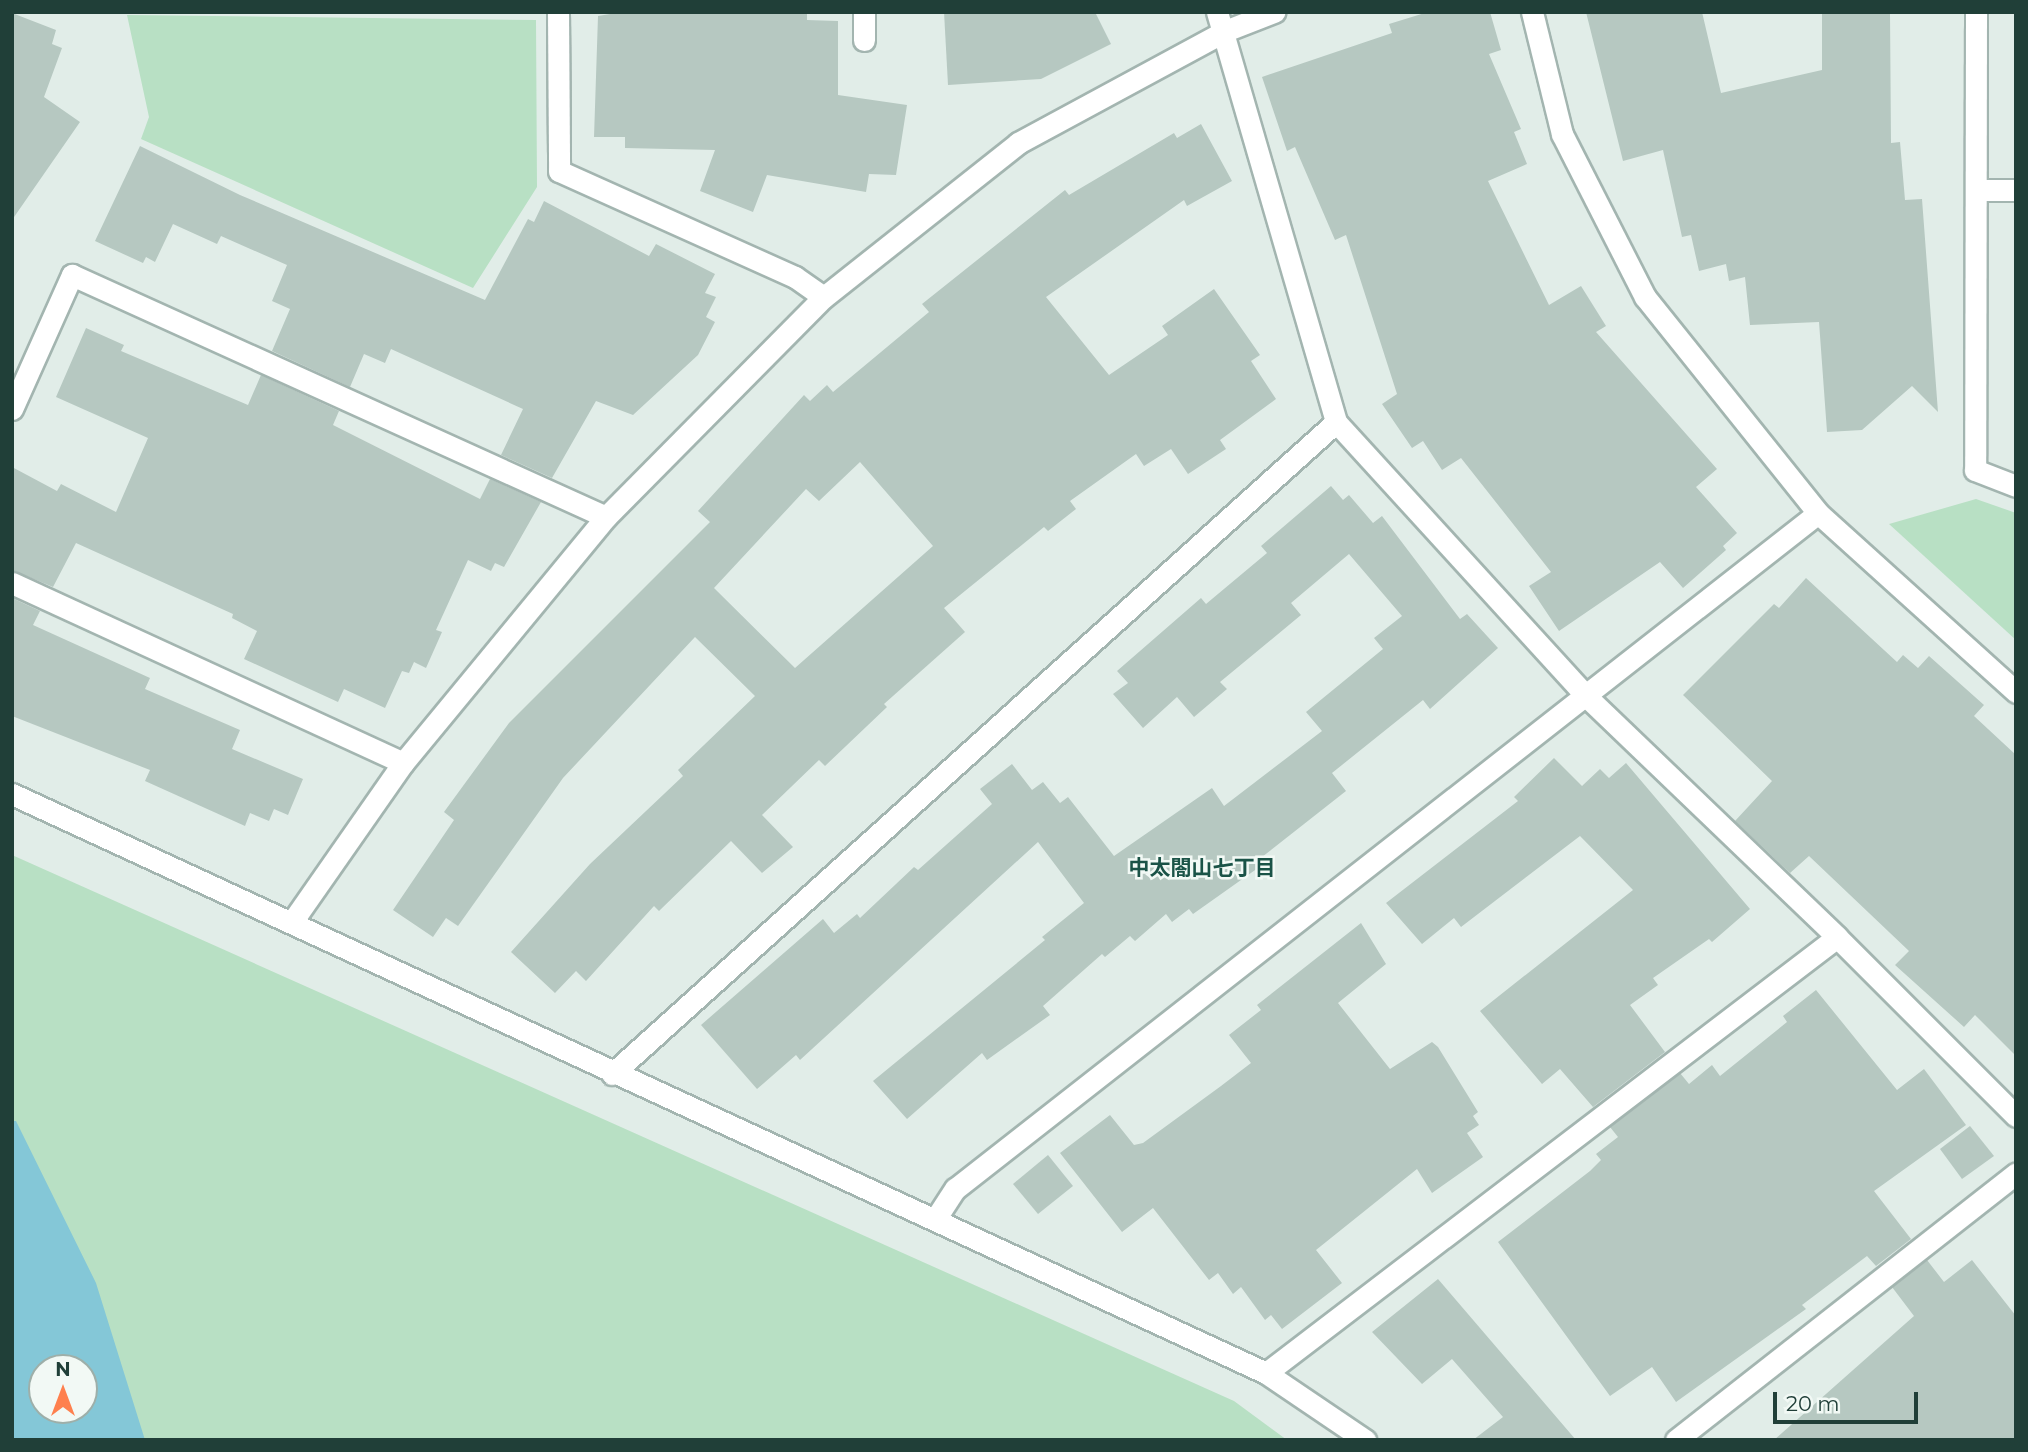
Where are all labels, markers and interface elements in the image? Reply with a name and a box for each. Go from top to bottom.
district label: 中太閤山七丁目 [1129,855,1275,881]
north arrow [28,1354,98,1424]
text: N [55,1358,71,1381]
scale bar [1776,1378,1921,1422]
text: 20 m [1786,1391,1840,1416]

